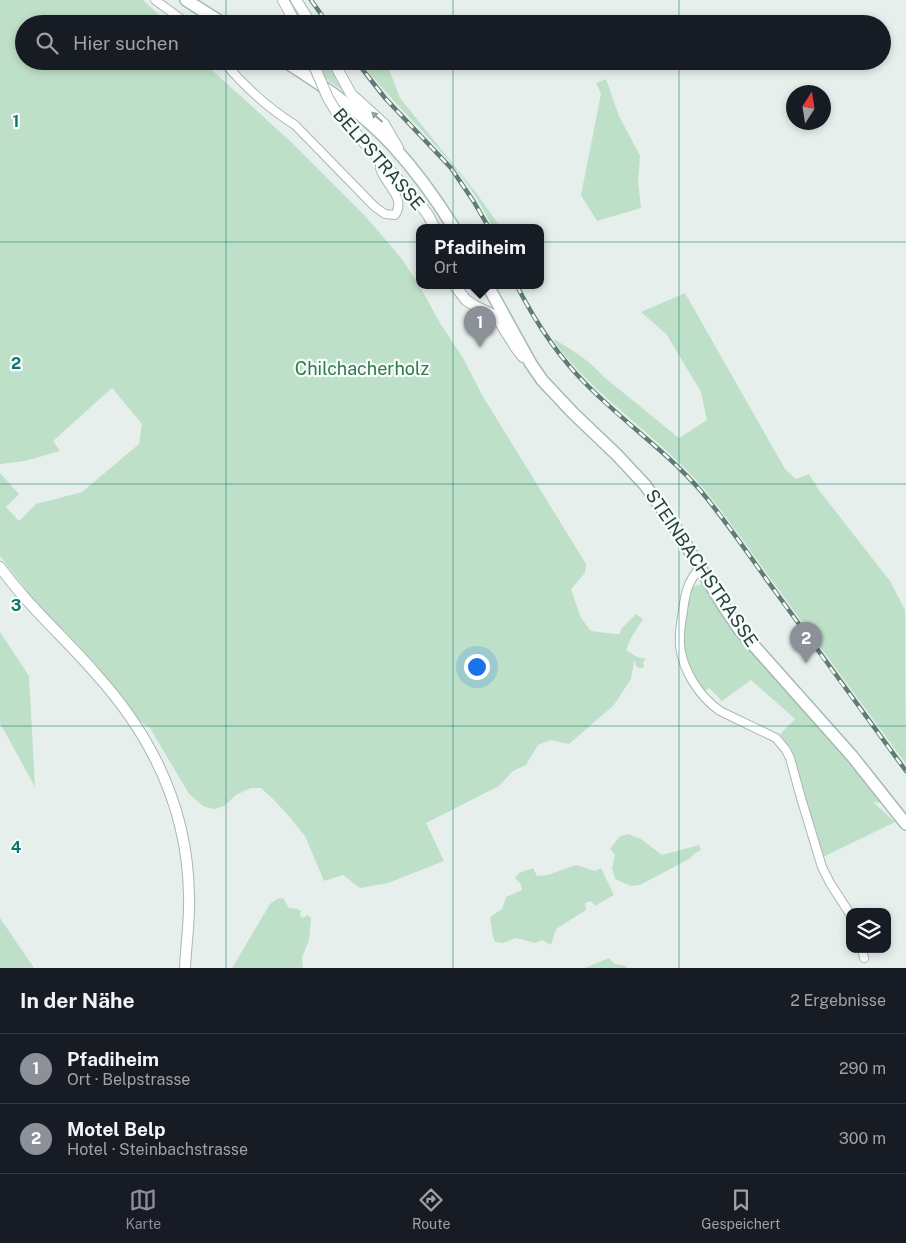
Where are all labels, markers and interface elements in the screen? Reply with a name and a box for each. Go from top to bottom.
search box [15,15,891,70]
icon: search [33,29,61,57]
text: Hier suchen [73,32,179,54]
north arrow [786,85,831,130]
street label: BELPSTRASSE [329,104,429,214]
text: 1 [13,112,19,131]
one-way arrow [370,112,383,123]
popup [416,224,544,289]
text: Pfadiheim [434,236,526,258]
text: Ort [434,258,458,277]
pin: 1 [464,306,496,347]
text: 2 [11,354,21,373]
park label: Chilchacherholz [295,358,429,379]
street label: STEINBACHSTRASSE [641,485,763,651]
text: 3 [11,596,21,615]
pin: 2 [790,622,822,663]
your location [464,654,490,680]
text: 4 [11,838,22,857]
map controls [846,908,891,953]
button: layers [846,908,891,953]
text: In der Nähe [20,988,135,1013]
text: 2 Ergebnisse [790,991,886,1010]
text: Pfadiheim [67,1048,159,1070]
text: 1 [33,1059,39,1078]
text: 290 m [839,1059,886,1078]
text: Ort · Belpstrasse [67,1070,190,1089]
text: Motel Belp [67,1118,166,1140]
text: 2 [31,1129,41,1148]
text: 300 m [839,1129,886,1148]
text: Hotel · Steinbachstrasse [67,1140,248,1159]
tab: Karte [125,1186,161,1232]
tab: Route [412,1186,450,1232]
tab: Gespeichert [701,1186,781,1232]

